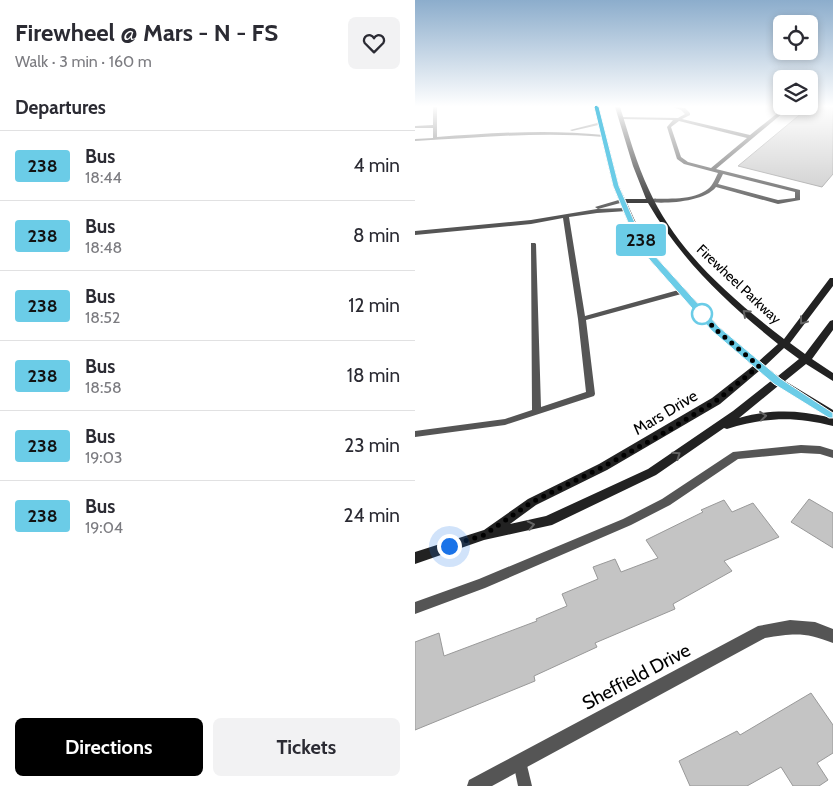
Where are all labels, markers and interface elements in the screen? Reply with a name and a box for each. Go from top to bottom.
map controls [773,15,818,115]
button: locate [773,15,818,60]
button: heart [348,17,400,69]
text: Firewheel @ Mars - N - FS [15,18,278,47]
text: Walk · 3 min · 160 m [15,52,152,71]
button: layers [773,70,818,115]
text: Departures [15,96,106,119]
text: Bus [85,145,115,168]
text: 4 min [353,154,400,177]
text: 238 [27,155,58,177]
text: 18:44 [85,168,122,187]
text: Bus [85,215,115,238]
text: 8 min [353,224,400,247]
line badge: 238 [612,224,670,256]
text: 238 [27,225,58,247]
text: 238 [626,229,656,251]
text: 18:48 [85,238,122,257]
street label: Firewheel Parkway [693,240,785,328]
text: Bus [85,285,115,308]
text: 12 min [348,294,400,317]
text: 238 [27,295,58,317]
unlabelled marker [691,303,713,325]
text: 18:52 [85,308,120,327]
one-way arrow [743,310,752,319]
one-way arrow [800,315,809,325]
text: Bus [85,355,115,378]
text: 18 min [347,364,400,387]
text: 238 [27,365,58,387]
text: 18:58 [85,378,122,397]
street label: Mars Drive [630,386,701,439]
one-way arrow [759,410,767,421]
text: Bus [85,425,115,448]
text: 23 min [344,434,400,457]
text: 238 [27,435,58,457]
text: 19:03 [85,448,122,467]
one-way arrow [671,452,681,461]
text: Bus [85,495,115,518]
text: 24 min [343,504,400,527]
text: 238 [27,505,58,527]
text: 19:04 [85,518,123,537]
one-way arrow [527,520,536,531]
your location [437,534,462,559]
street label: Sheffield Drive [578,638,694,715]
button: Directions [15,718,203,776]
button: Tickets [213,718,400,776]

